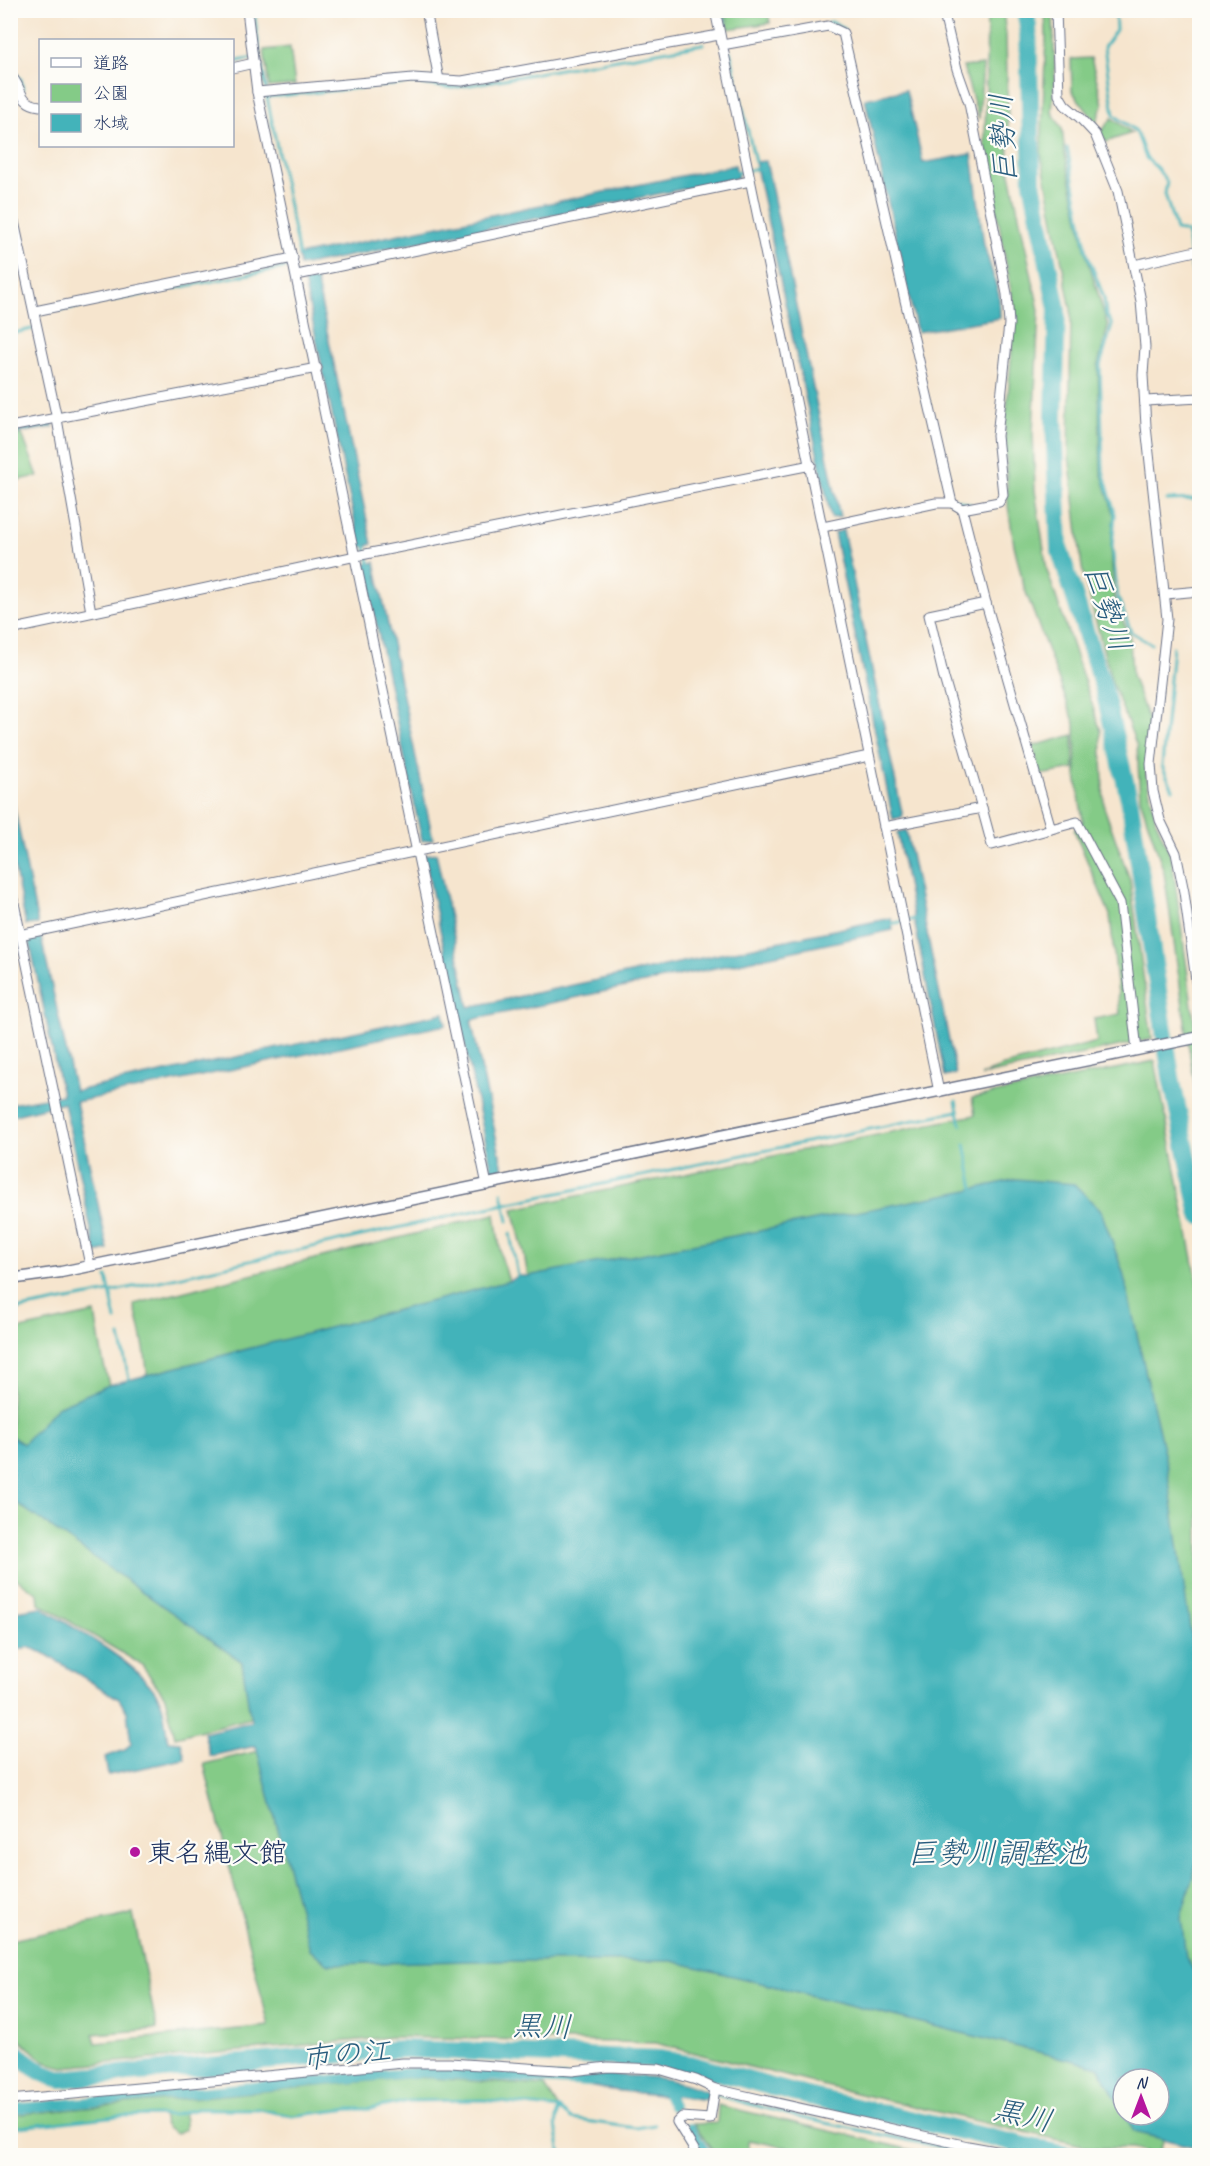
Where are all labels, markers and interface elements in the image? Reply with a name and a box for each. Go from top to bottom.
legend [39,39,234,147]
text: 道路 [93,52,129,74]
text: 公園 [93,82,129,104]
water label: 巨勢川 [982,92,1024,184]
text: 水域 [93,112,129,134]
water label: 巨勢川 [1076,559,1140,657]
water label: 巨勢川調整池 [907,1834,1088,1872]
place label: 東名縄文館 [147,1835,287,1870]
marker: 東名縄文館 [128,1845,142,1859]
water label: 黒川 [511,2006,573,2046]
water label: 市の江 [300,2031,393,2077]
north arrow [1111,2067,1171,2127]
text: N [1136,2073,1149,2093]
water label: 黒川 [989,2090,1057,2140]

